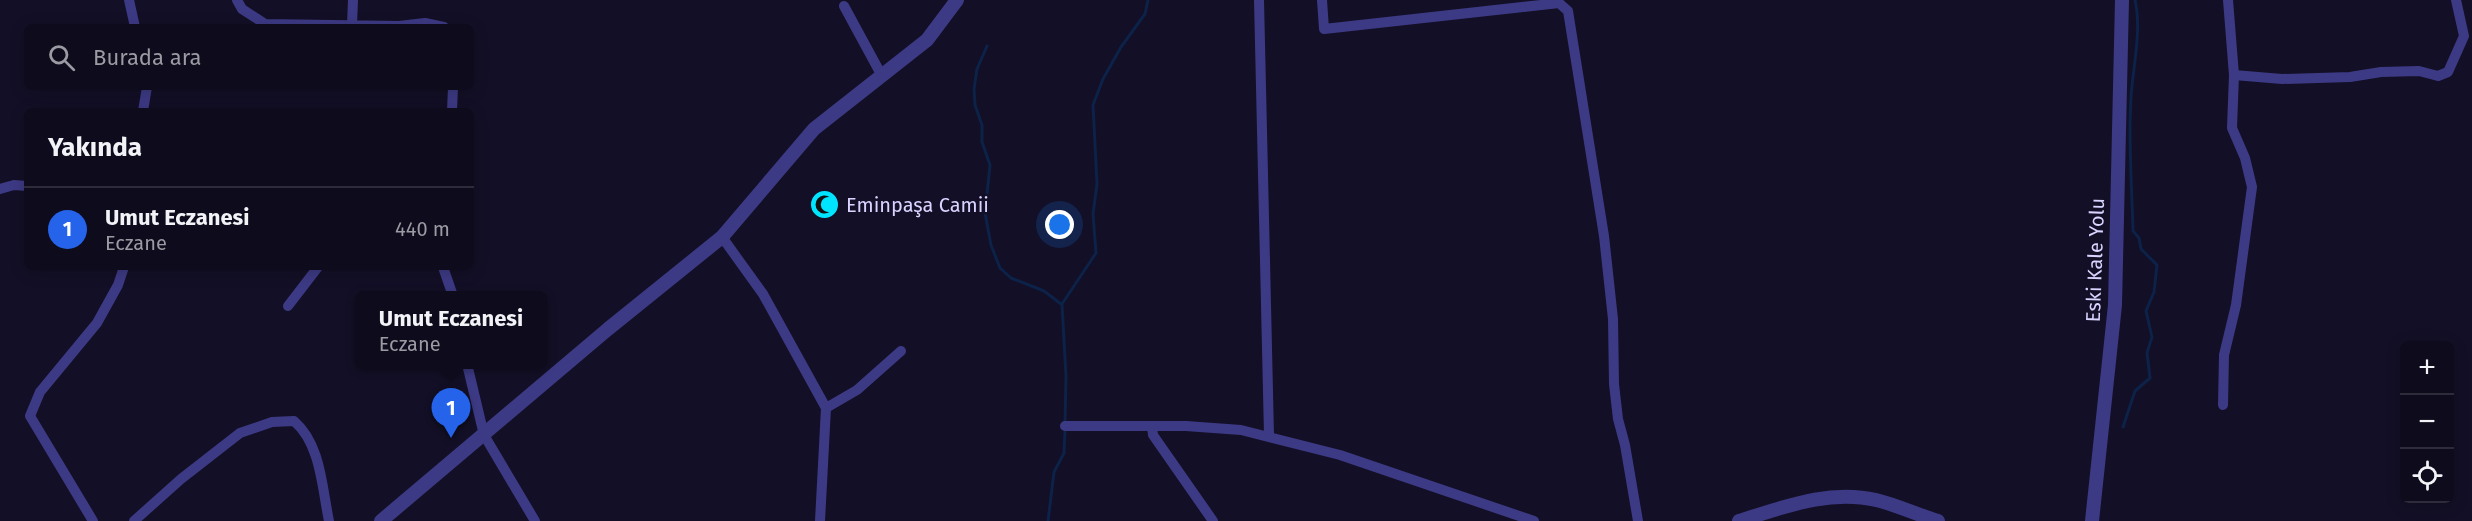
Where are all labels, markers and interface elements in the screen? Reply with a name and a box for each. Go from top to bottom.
search box [24,24,474,90]
icon: search [45,41,78,74]
text: Burada ara [93,44,201,71]
text: Yakında [48,132,142,163]
mosque icon: Eminpaşa Camii [809,189,841,221]
place label: Eminpaşa Camii [846,193,989,218]
street label: Eski Kale Yolu [2081,197,2109,323]
text: Umut Eczanesi [105,204,249,231]
your location [1045,210,1074,239]
text: 1 [63,217,72,241]
text: 440 m [395,217,450,241]
text: Eczane [105,231,167,255]
popup [355,291,547,369]
text: Umut Eczanesi [379,305,523,332]
text: Eczane [379,332,441,356]
map controls [2400,341,2454,503]
button: + [2400,341,2454,395]
pin: 1 [432,388,470,438]
button: − [2400,395,2454,449]
button: locate [2400,449,2454,503]

